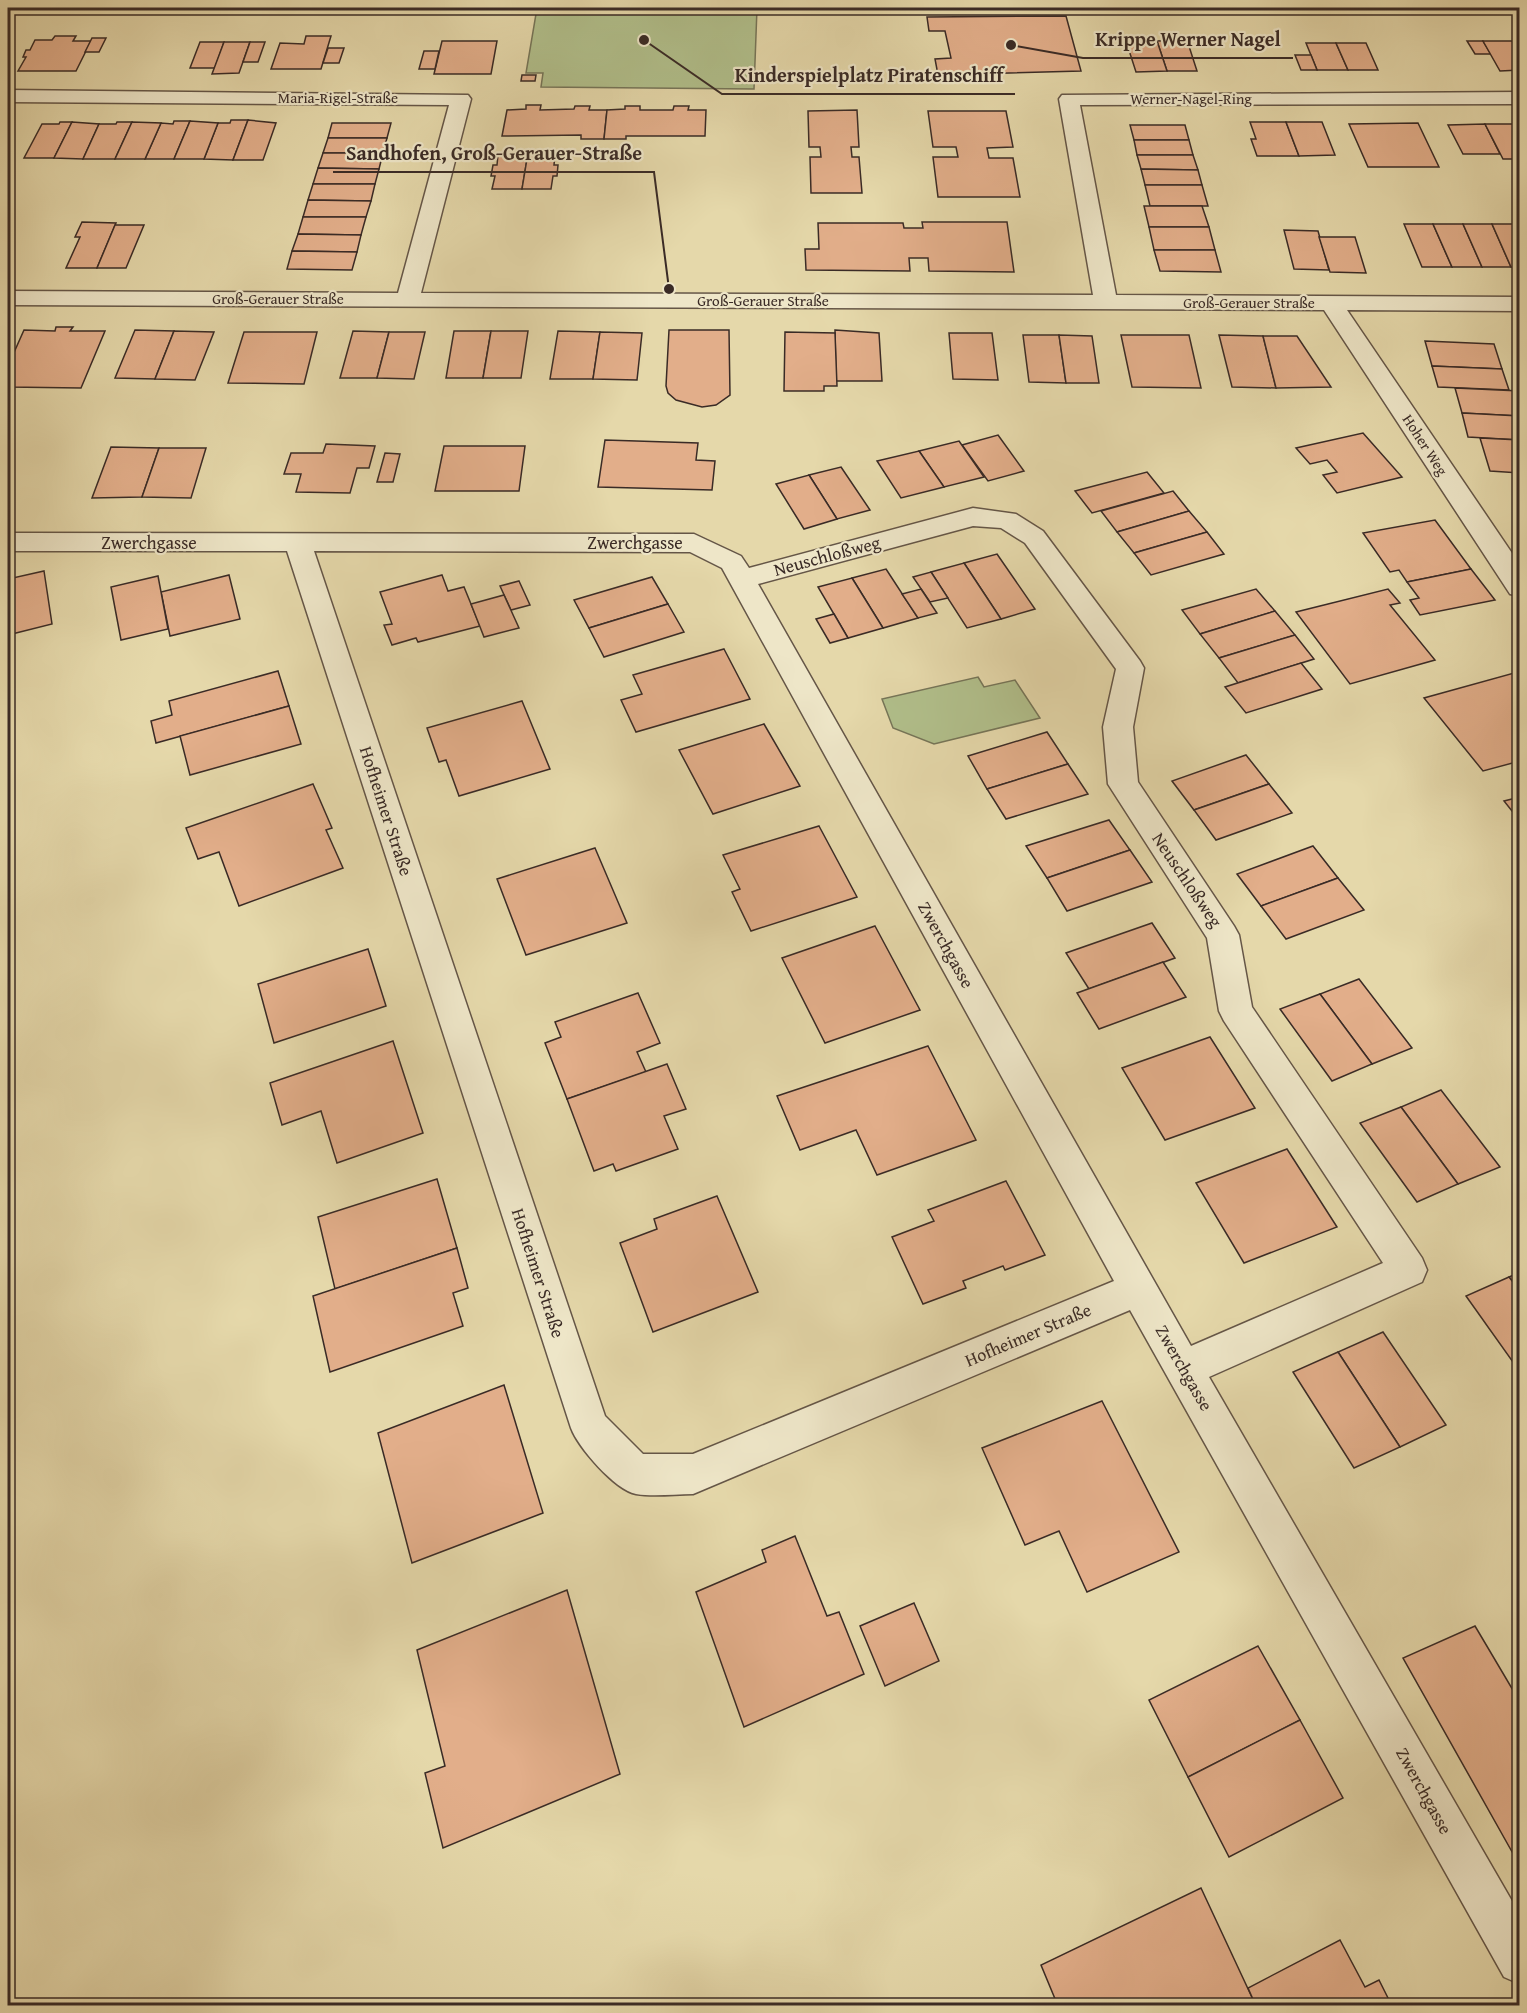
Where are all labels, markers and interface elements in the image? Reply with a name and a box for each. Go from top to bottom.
callout: Krippe Werner Nagel [1083,20,1293,58]
text: Krippe Werner Nagel [1095,24,1281,53]
callout: Kinderspielplatz Piratenschiff [722,56,1015,94]
text: Kinderspielplatz Piratenschiff [735,60,1005,89]
street label: Maria-Rigel-Straße [278,87,398,108]
street label: Werner-Nagel-Ring [1130,88,1252,109]
callout: Sandhofen, Groß-Gerauer-Straße [333,134,654,172]
text: Sandhofen, Groß-Gerauer-Straße [346,138,642,167]
street label: Groß-Gerauer Straße [212,288,344,309]
street label: Groß-Gerauer Straße [697,290,829,311]
street label: Groß-Gerauer Straße [1183,292,1315,313]
street label: Hoher Weg [1398,410,1453,480]
street label: Neuschloßweg [770,528,883,583]
street label: Zwerchgasse [101,529,197,556]
street label: Zwerchgasse [587,529,683,556]
street label: Hofheimer Straße [353,742,420,879]
street label: Neuschloßweg [1146,827,1229,933]
street label: Zwerchgasse [911,896,981,993]
street label: Hofheimer Straße [505,1204,572,1341]
street label: Hofheimer Straße [960,1296,1095,1373]
street label: Zwerchgasse [1149,1320,1220,1416]
street label: Zwerchgasse [1389,1742,1459,1839]

